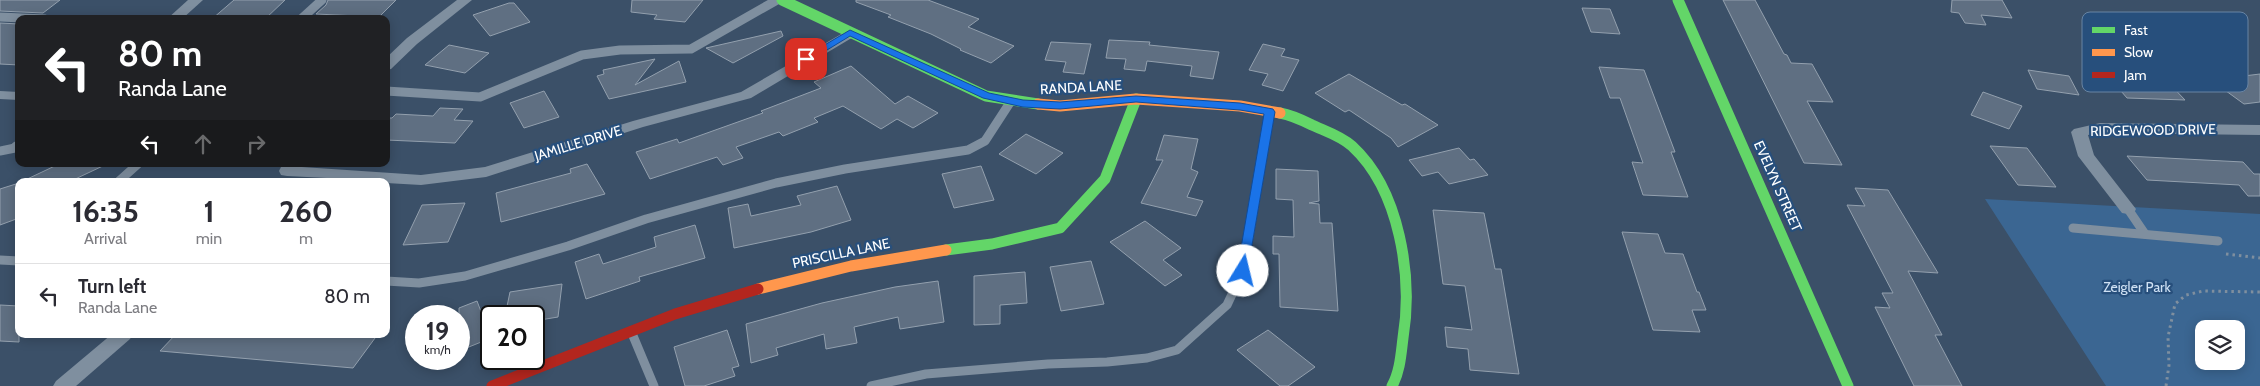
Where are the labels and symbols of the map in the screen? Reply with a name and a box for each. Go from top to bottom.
legend [2082,12,2248,92]
text: Fast [2124,21,2148,39]
pin [785,38,827,80]
text: Slow [2124,43,2153,61]
text: Jam [2123,66,2146,84]
street label: RANDA LANE [1040,76,1123,98]
street label: RIDGEWOOD DRIVE [2090,120,2216,140]
street label: JAMILLE DRIVE [531,121,624,165]
street label: EVELYN STREET [1750,138,1806,235]
street label: PRISCILLA LANE [790,234,892,272]
position arrow [1216,244,1268,296]
park label: Zeigler Park [2103,278,2172,296]
speed limit sign: 20 [480,305,545,370]

